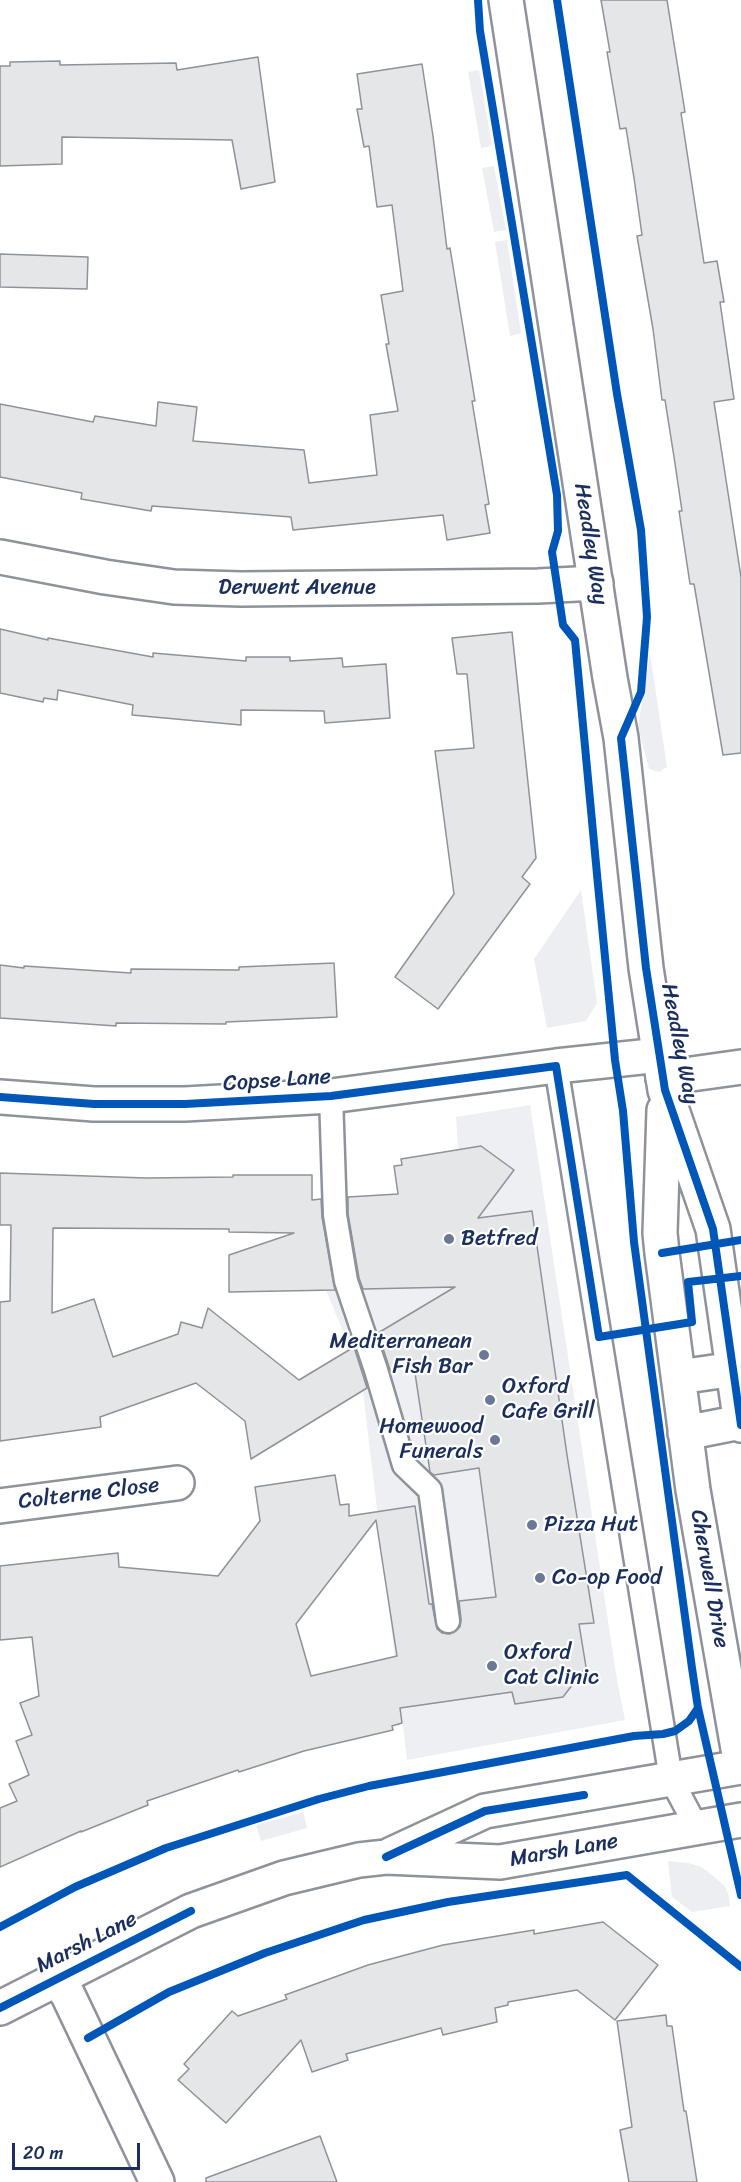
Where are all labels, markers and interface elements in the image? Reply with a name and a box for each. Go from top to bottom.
street label: Headley Way [567,481,613,607]
street label: Derwent Avenue [218,575,376,601]
street label: Headley Way [654,981,704,1107]
street label: Copse Lane [222,1064,332,1098]
place label: Betfred [461,1226,537,1252]
marker: Betfred [442,1232,456,1246]
place label: Mediterranean Fish Bar [330,1329,472,1380]
marker: Mediterranean Fish Bar [477,1348,491,1362]
place label: Oxford Cafe Grill [502,1374,595,1426]
marker: Oxford Cafe Grill [483,1393,497,1407]
place label: Homewood Funerals [379,1414,483,1466]
marker: Homewood Funerals [488,1433,502,1447]
street label: Colterne Close [17,1472,161,1516]
street label: Cherwell Drive [684,1508,734,1650]
place label: Pizza Hut [544,1512,638,1538]
marker: Pizza Hut [525,1518,539,1532]
place label: Co-op Food [552,1565,662,1591]
marker: Co-op Food [533,1571,547,1585]
place label: Oxford Cat Clinic [504,1640,599,1692]
marker: Oxford Cat Clinic [485,1659,499,1673]
street label: Marsh Lane [508,1828,620,1874]
street label: Marsh Lane [32,1906,142,1980]
scale bar [15,2131,142,2169]
text: 20 m [23,2137,63,2169]

